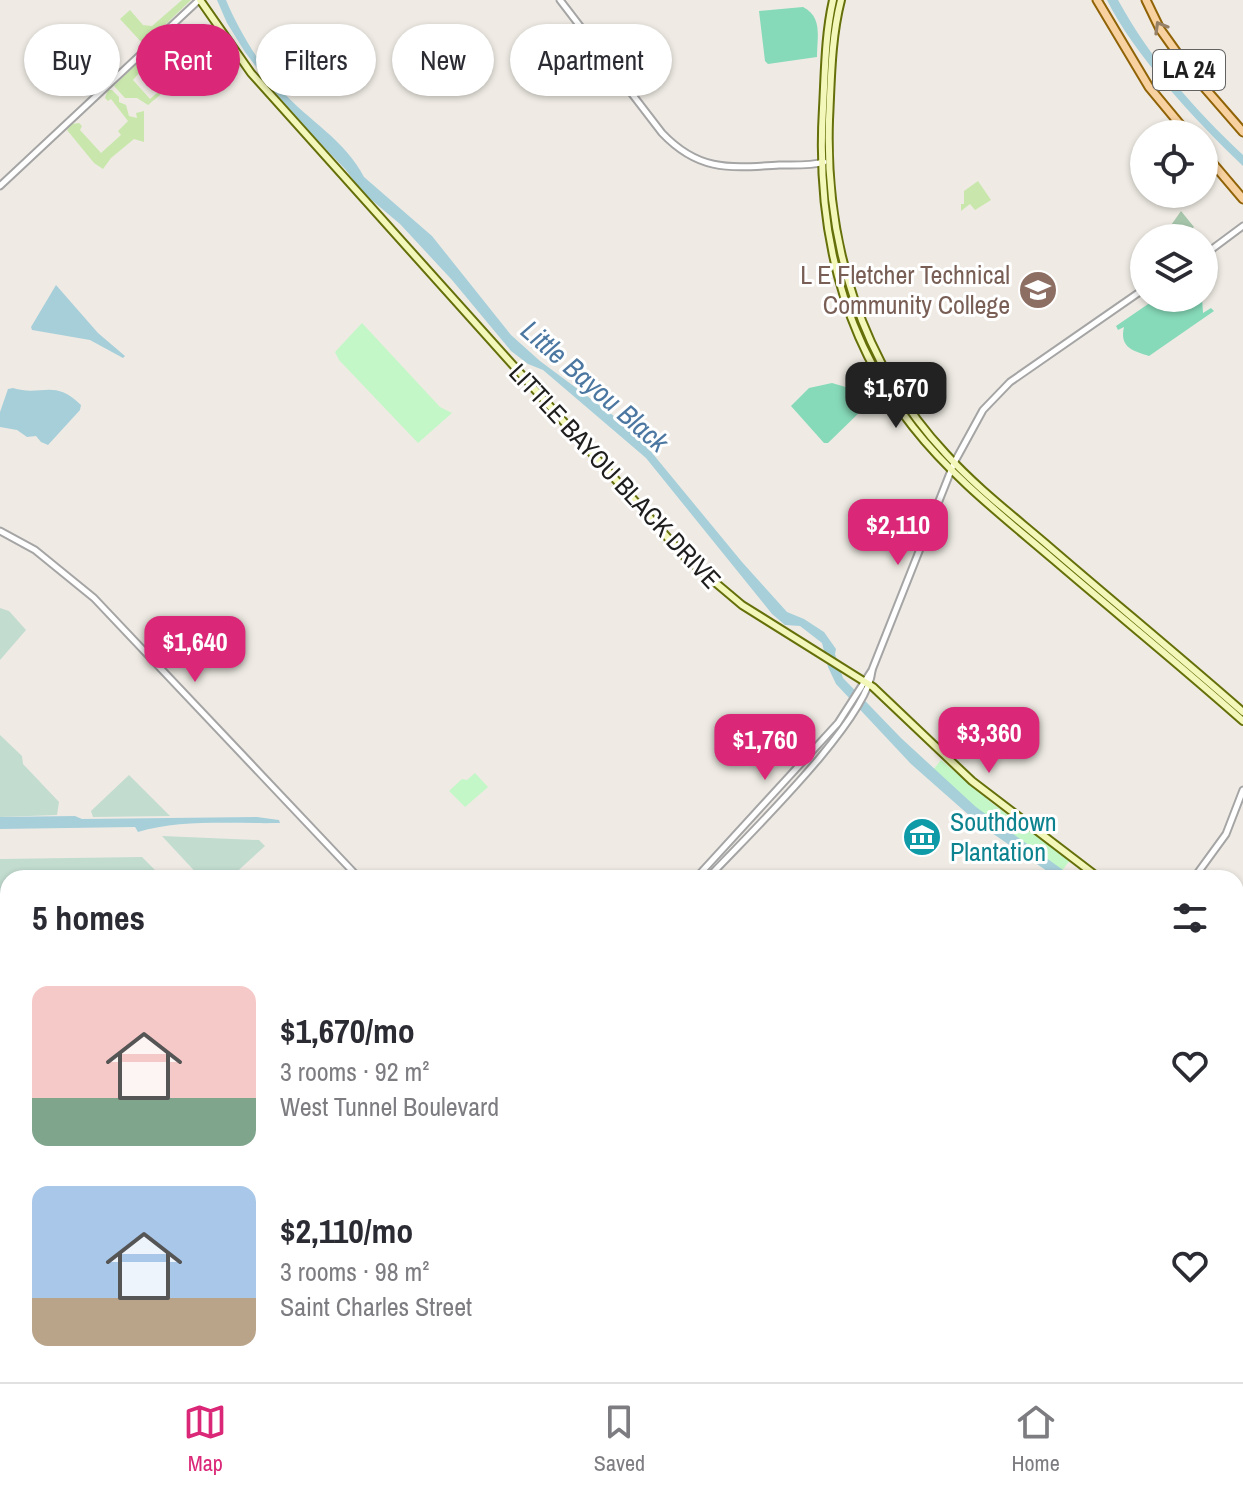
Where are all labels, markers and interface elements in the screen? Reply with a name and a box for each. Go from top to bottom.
one-way arrow [1154,21,1170,36]
chip: Buy [24,24,120,96]
chip: Rent [136,24,240,96]
chip: Filters [256,24,376,96]
chip: New [392,24,494,96]
chip: Apartment [510,24,672,96]
road number: LA 24 [1153,50,1225,90]
map controls [1130,120,1218,312]
button: locate [1130,120,1218,208]
button: layers [1130,224,1218,312]
place label: L E Fletcher Technical Community College [800,257,1010,322]
school or university icon: L E Fletcher Technical Community College [1017,269,1059,311]
water label: Little Bayou Black [513,311,678,462]
street label: LITTLE BAYOU BLACK DRIVE [502,356,729,596]
pin: $1,670 [831,362,961,430]
text: $1,670 [863,370,929,405]
pin: $2,110 [833,499,963,567]
text: $2,110 [866,507,930,542]
pin: $1,640 [130,616,260,684]
text: $1,640 [162,624,228,659]
pin: $3,360 [924,707,1054,775]
pin: $1,760 [700,714,830,782]
text: $3,360 [956,715,1022,750]
text: $1,760 [732,722,798,757]
place label: Southdown Plantation [950,804,1057,869]
museum icon: Southdown Plantation [901,816,943,858]
text: 5 homes [32,895,145,941]
icon: filters [1168,896,1212,940]
text: $1,670/mo [280,1008,415,1054]
icon: home [96,1018,192,1114]
icon: heart [1168,1044,1212,1088]
text: 3 rooms · 92 m² [280,1054,429,1089]
text: West Tunnel Boulevard [280,1089,499,1124]
text: $2,110/mo [280,1208,413,1254]
icon: home [96,1218,192,1314]
icon: heart [1168,1244,1212,1288]
text: 3 rooms · 98 m² [280,1254,429,1289]
text: Saint Charles Street [280,1289,472,1324]
tab: Map [183,1400,227,1478]
tab: Saved [594,1400,645,1478]
tab: Home [1012,1400,1060,1478]

